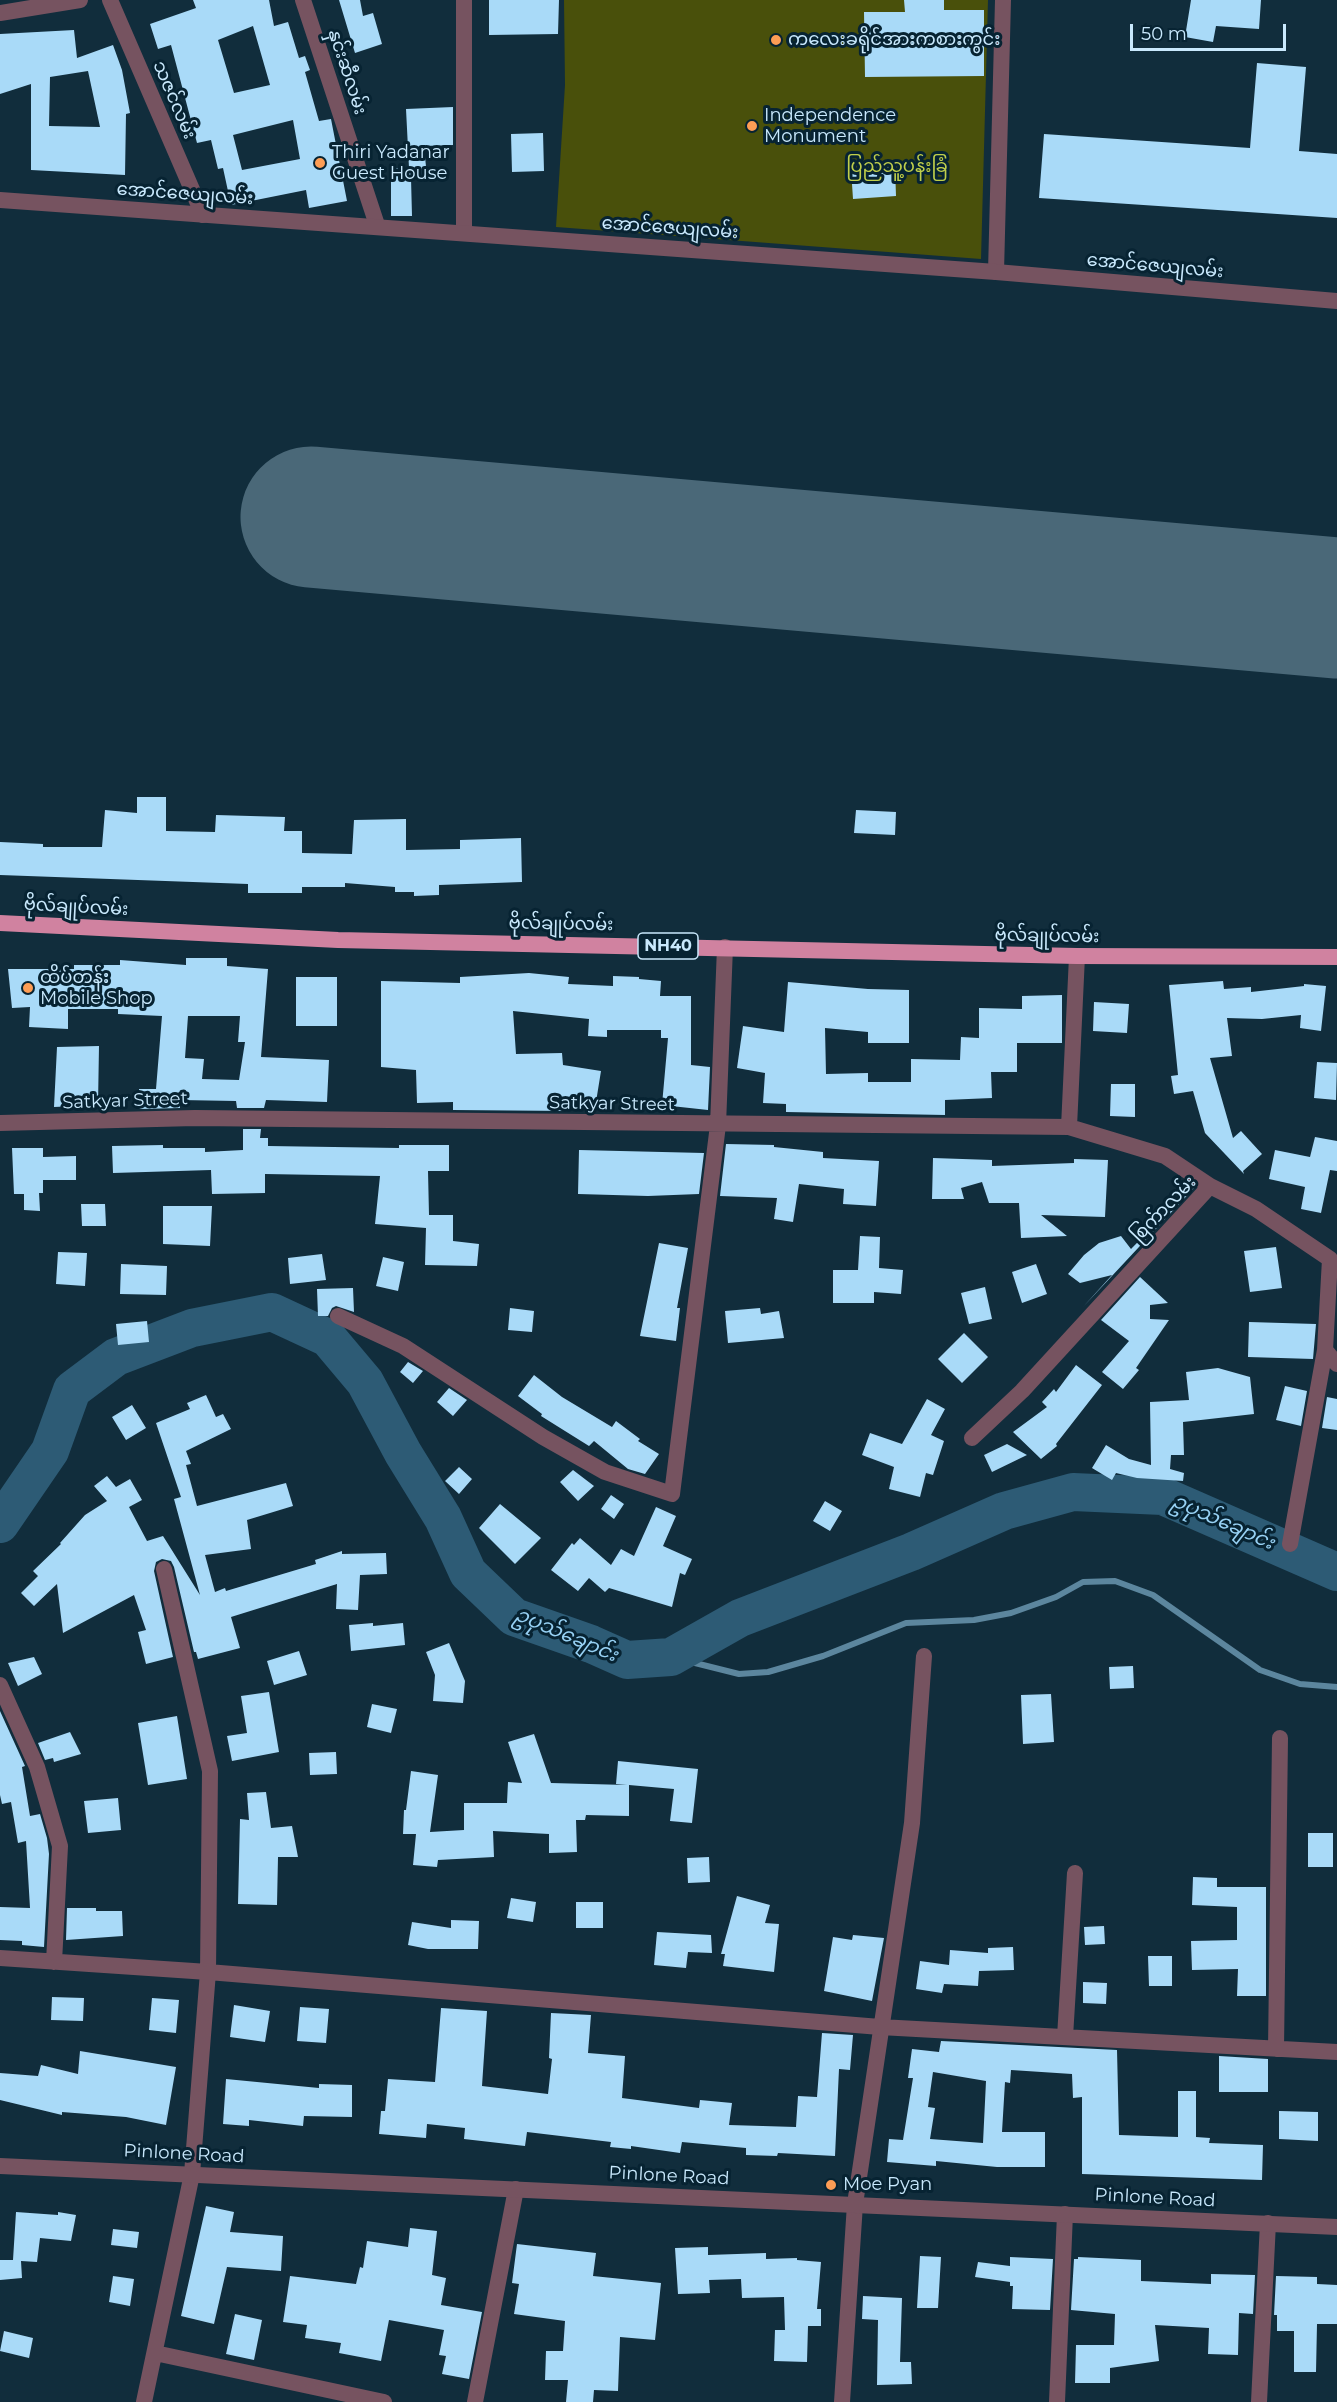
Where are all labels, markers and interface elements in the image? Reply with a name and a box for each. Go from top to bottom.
scale bar [1133,12,1289,50]
text: 50 m [1141,23,1187,45]
street label: နှင်းဆီလမ်း [323,27,371,117]
place label: ကလေးခရိုင်အားကစားကွင်း [788,29,1001,51]
marker: ကလေးခရိုင်အားကစားကွင်း [769,33,783,47]
street label: သဇင်လမ်း [148,58,200,142]
place label: Independence Monument [764,105,896,148]
marker: Independence Monument [745,119,759,133]
place label: Thiri Yadanar Guest House [332,142,450,184]
marker: Thiri Yadanar Guest House [313,156,327,170]
park label: ပြည်သူ့ပန်းခြံ [846,156,948,178]
street label: အောင်ဇေယျလမ်း [116,178,254,210]
street label: အောင်ဇေယျလမ်း [601,212,739,244]
street label: အောင်ဇေယျလမ်း [1086,249,1224,283]
street label: ဗိုလ်ချုပ်လမ်း [23,893,129,921]
street label: ဗိုလ်ချုပ်လမ်း [508,912,614,936]
street label: ဗိုလ်ချုပ်လမ်း [994,924,1100,948]
road number: NH40 [638,933,698,959]
place label: ထိပ်တန်း Mobile Shop [40,967,153,1010]
marker: ထိပ်တန်း Mobile Shop [21,981,35,995]
street label: Satkyar Street [62,1088,188,1114]
street label: Satkyar Street [549,1092,675,1116]
street label: စြက်ာလမ်း [1127,1172,1201,1246]
water label: ဥပုသ်ချောင်း [1168,1489,1278,1555]
water label: ဥပုသ်ချောင်း [511,1603,621,1667]
street label: Pinlone Road [123,2140,245,2168]
street label: Pinlone Road [608,2162,730,2190]
place label: Moe Pyan [843,2174,932,2196]
marker: Moe Pyan [824,2178,838,2192]
street label: Pinlone Road [1094,2184,1216,2212]

